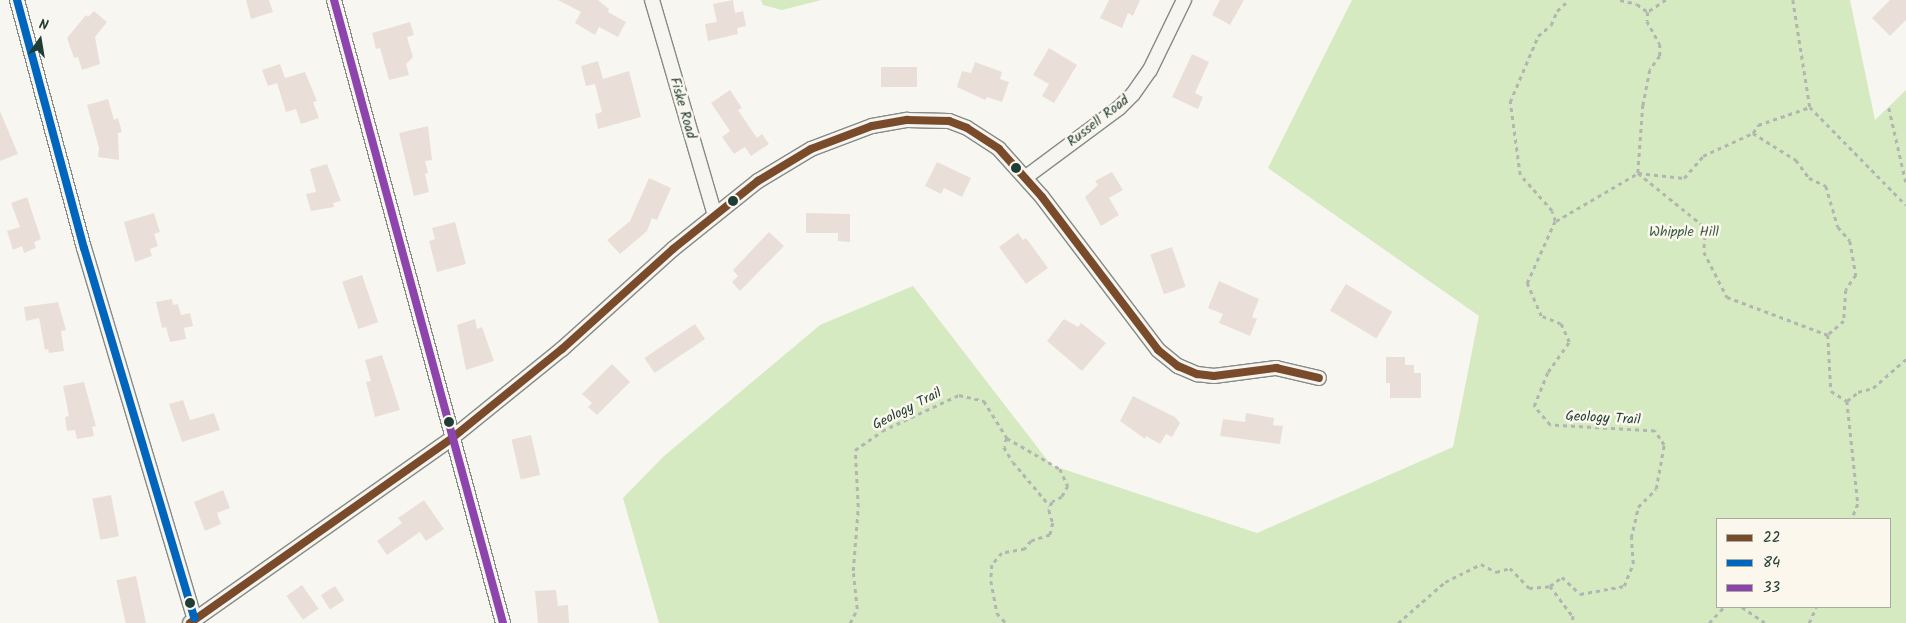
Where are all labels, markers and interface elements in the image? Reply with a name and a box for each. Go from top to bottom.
text: N [37,14,50,37]
north arrow [15,15,65,65]
street label: Fiske Road [666,75,700,141]
street label: Russell Road [1064,92,1132,150]
unlabelled marker [1011,163,1021,173]
unlabelled marker [728,196,738,206]
park label: Whipple Hill [1649,224,1719,240]
street label: Geology Trail [870,384,944,434]
street label: Geology Trail [1565,408,1641,428]
unlabelled marker [444,417,454,427]
legend [1716,518,1891,608]
text: 22 [1763,526,1780,550]
text: 84 [1763,551,1780,575]
text: 33 [1763,576,1780,600]
unlabelled marker [185,598,195,608]

